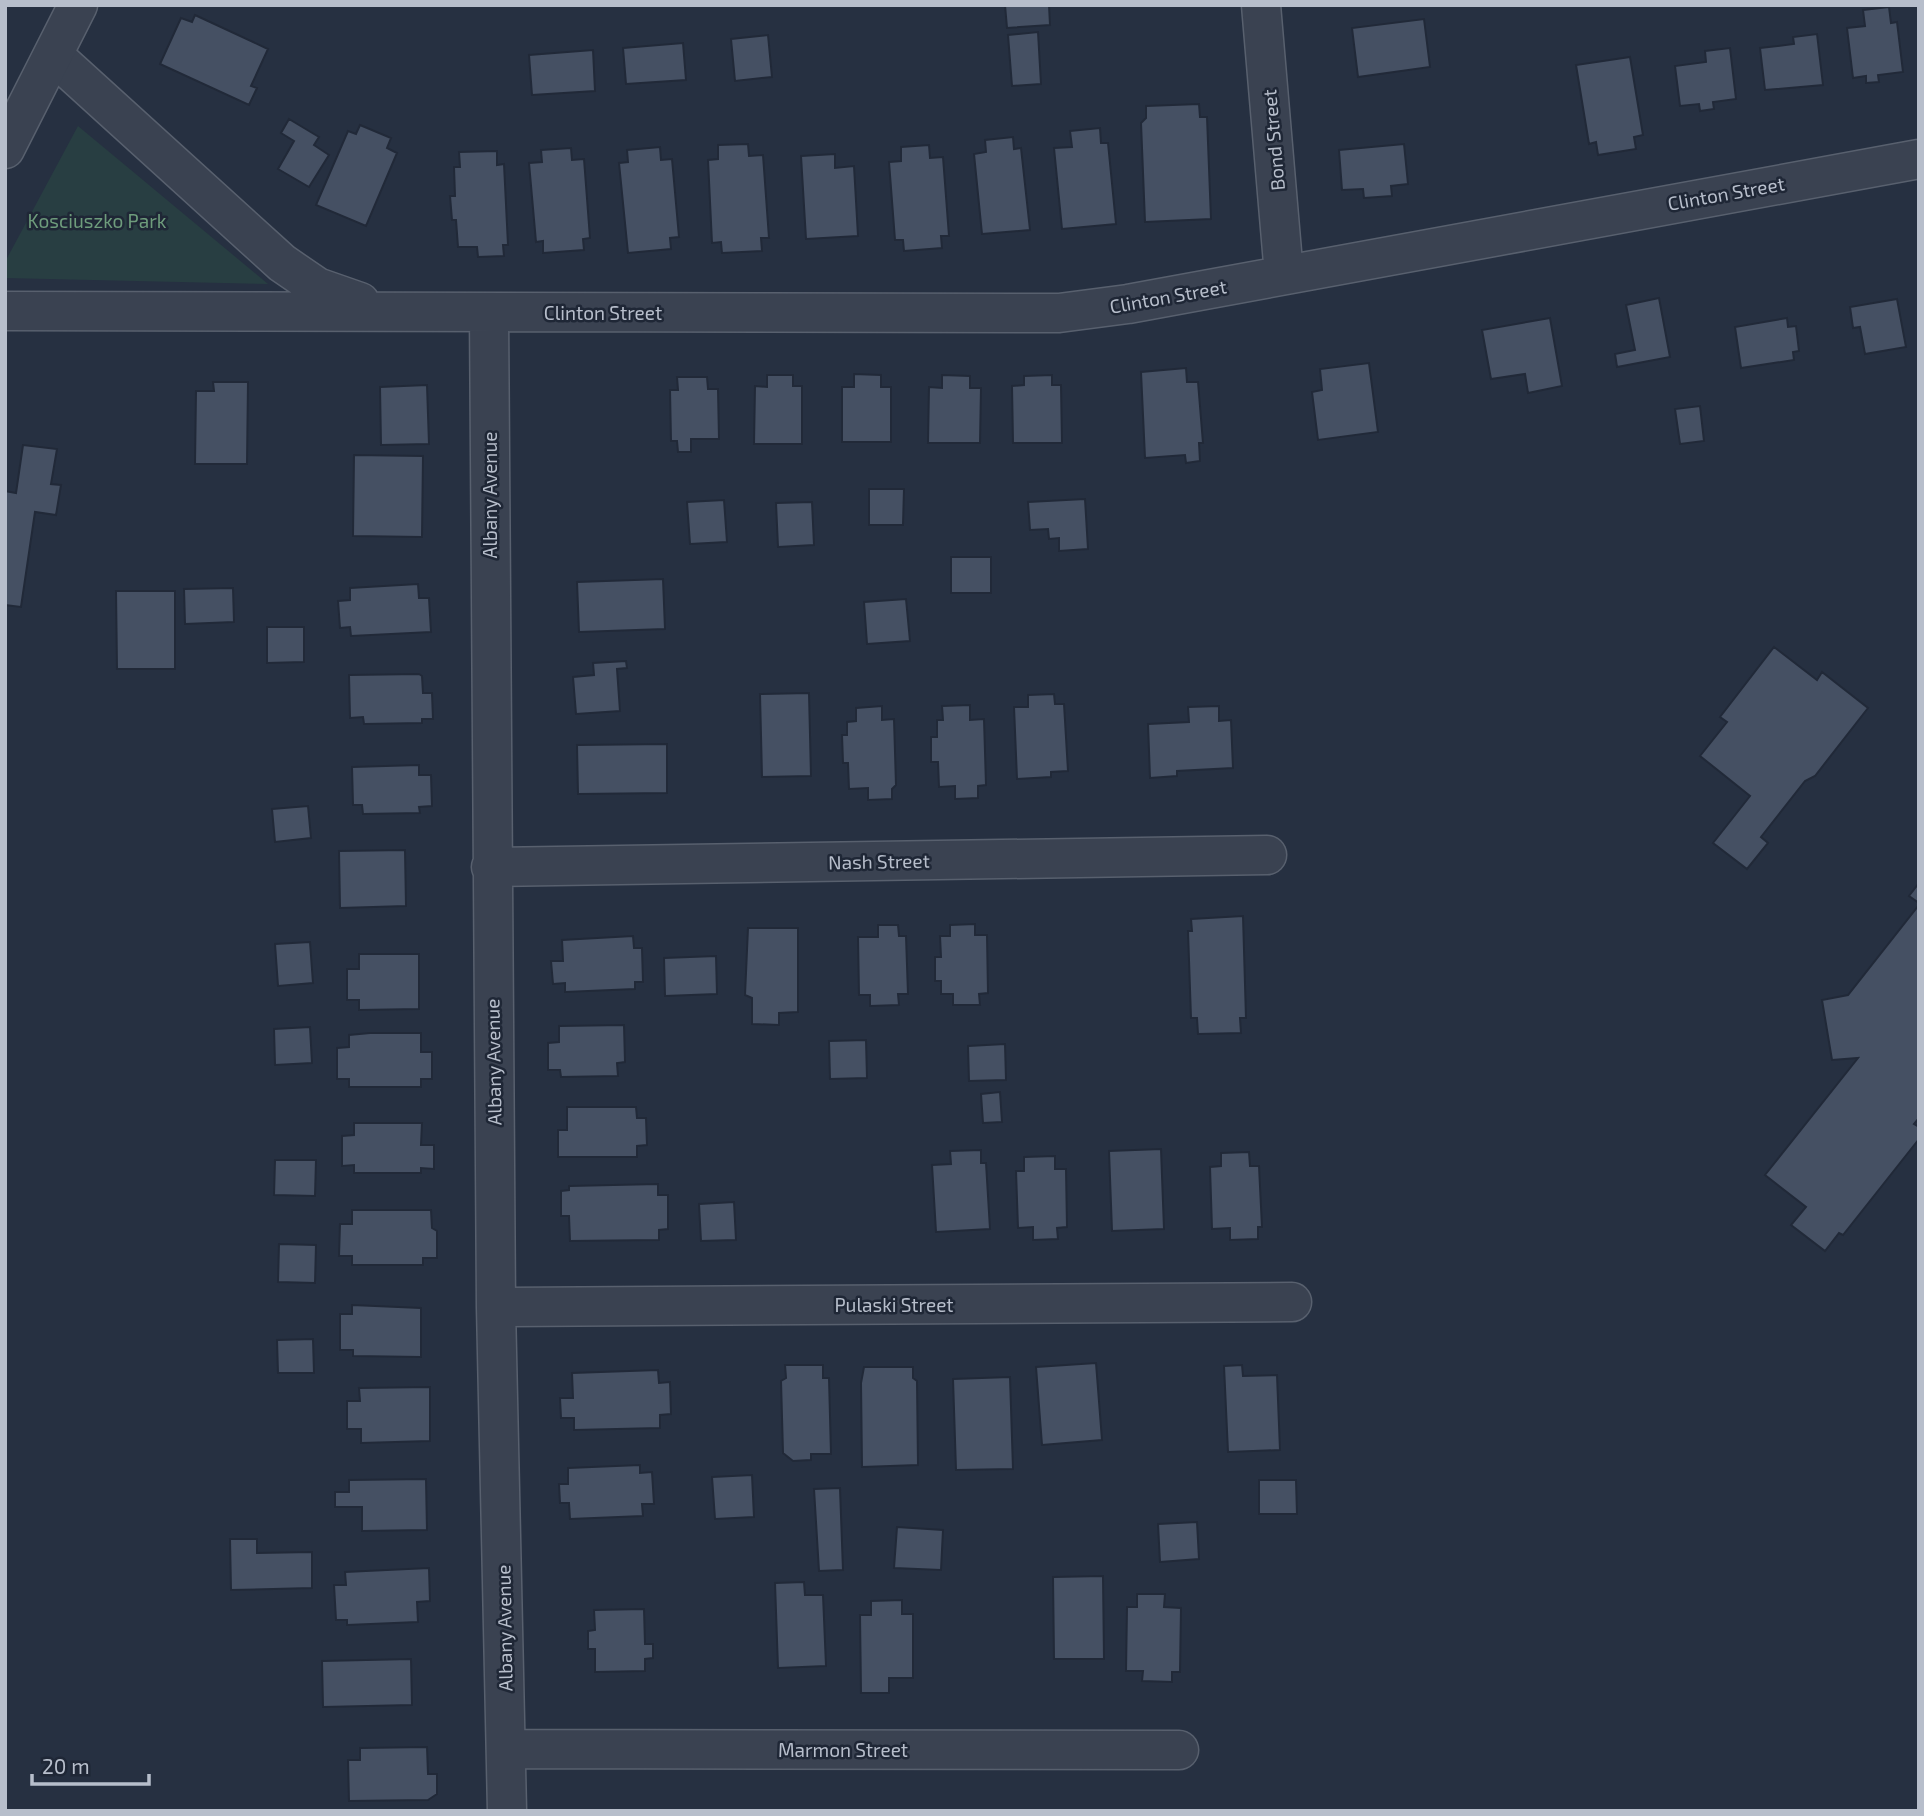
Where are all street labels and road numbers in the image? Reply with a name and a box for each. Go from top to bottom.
street label: Bond Street [1257,88,1289,192]
street label: Clinton Street [1666,171,1786,215]
street label: Clinton Street [1108,274,1228,318]
street label: Clinton Street [544,301,662,324]
street label: Albany Avenue [478,432,501,558]
street label: Nash Street [828,849,930,873]
street label: Albany Avenue [480,998,506,1126]
street label: Pulaski Street [834,1293,954,1316]
street label: Albany Avenue [491,1564,517,1692]
street label: Marmon Street [778,1738,908,1761]

